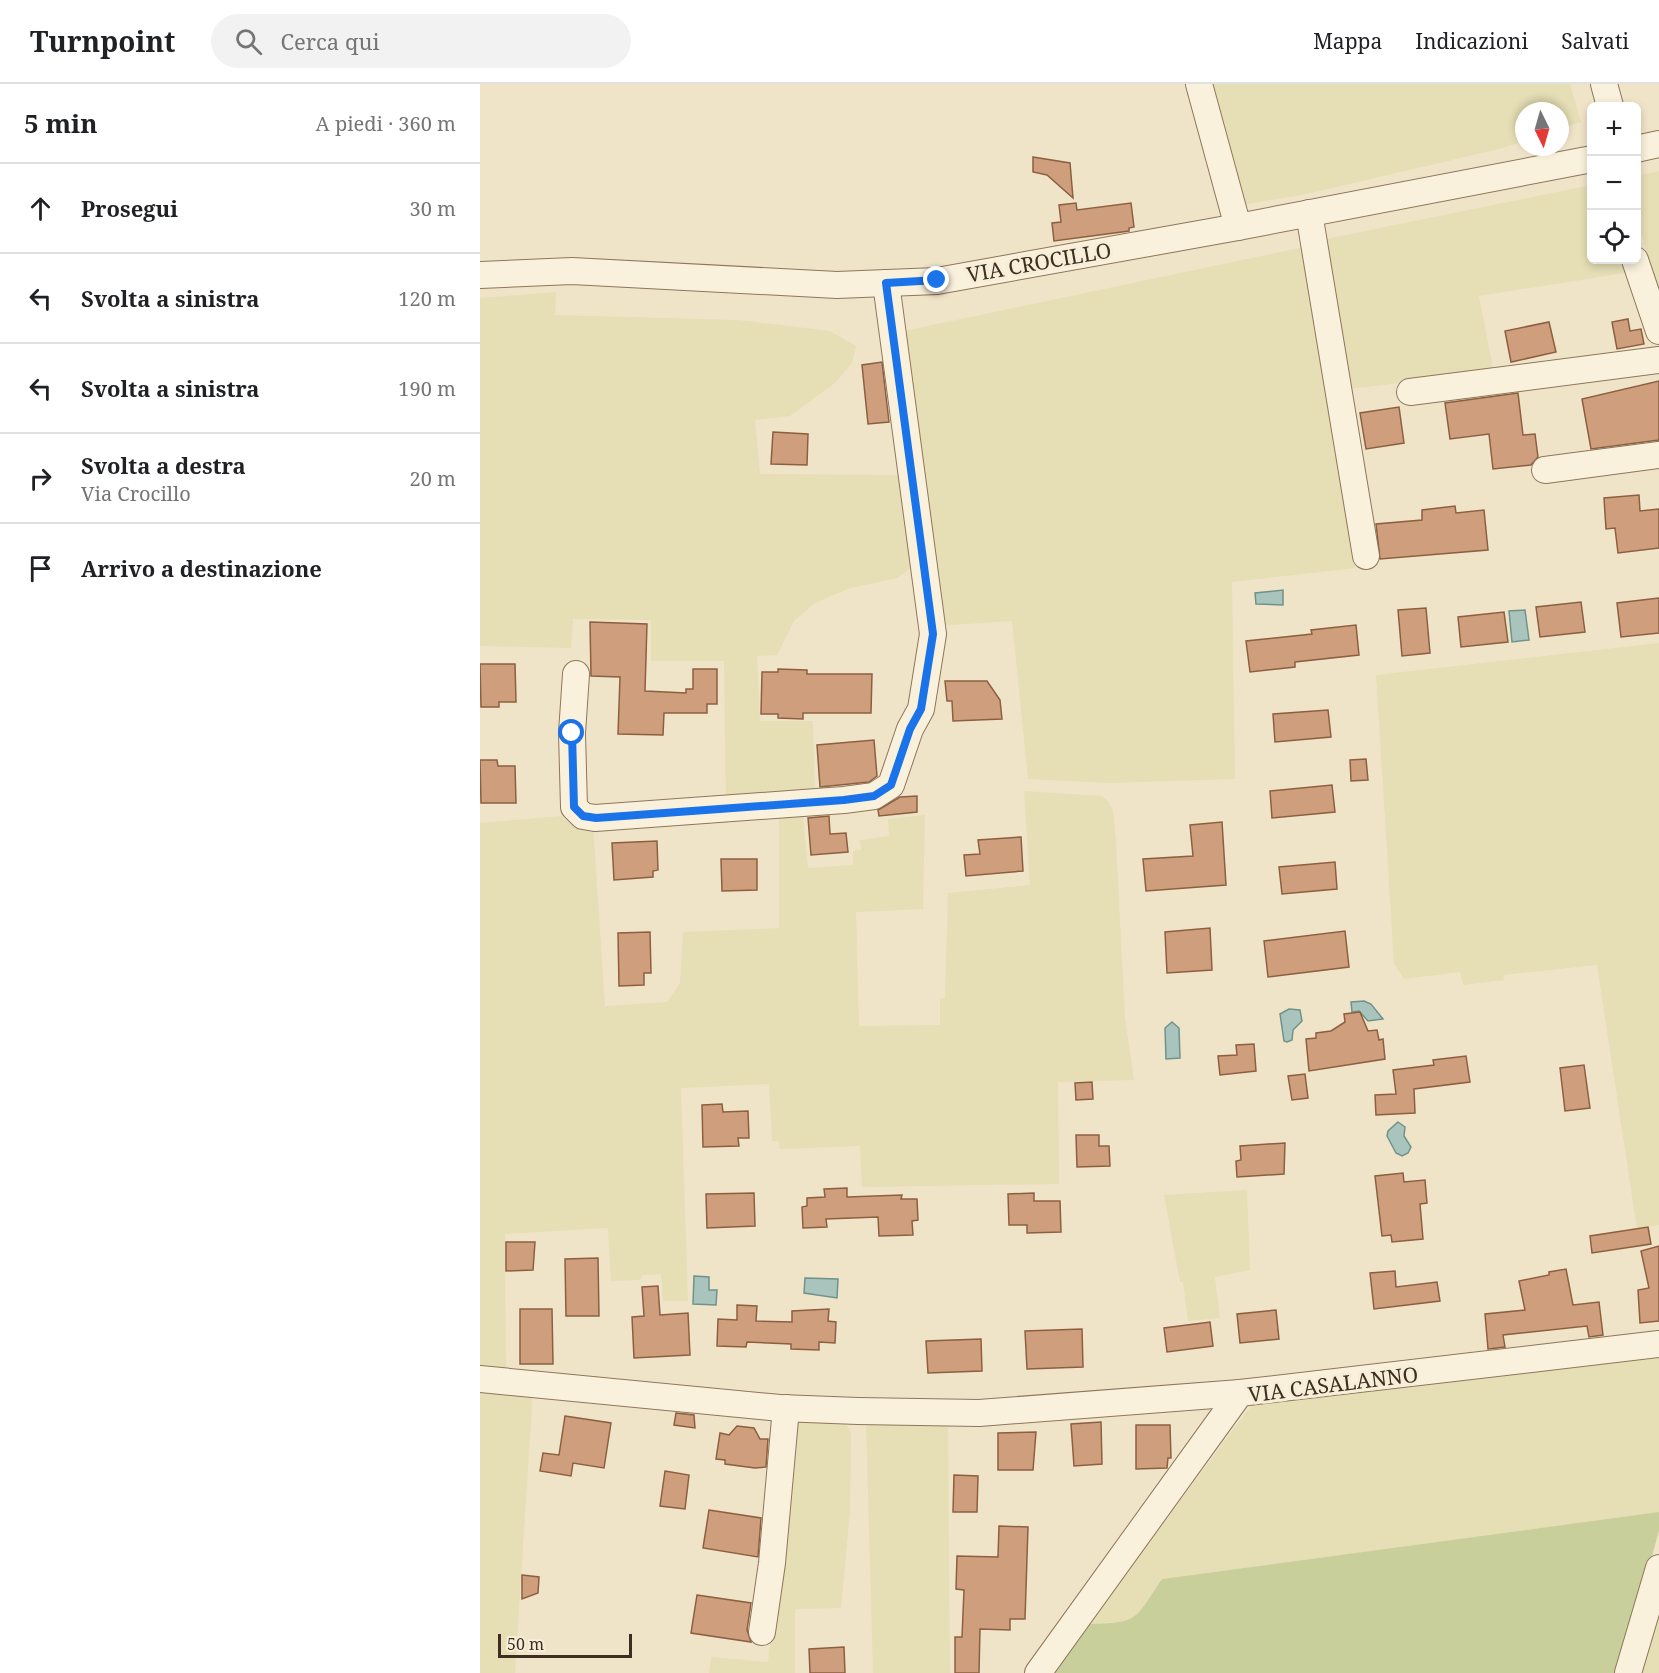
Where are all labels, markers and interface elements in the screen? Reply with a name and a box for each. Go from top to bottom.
search box [211,14,631,68]
text: Turnpoint [30,22,175,60]
icon: search [232,25,265,58]
text: Cerca qui [280,26,380,56]
text: Mappa [1313,27,1382,55]
text: Indicazioni [1415,27,1528,55]
text: Salvati [1561,27,1629,55]
north arrow [1515,102,1569,156]
map controls [1587,102,1641,264]
button: + [1587,102,1641,156]
text: 5 min [24,105,98,141]
text: A piedi · 360 m [316,110,456,137]
button: − [1587,156,1641,210]
icon: ahead [24,192,57,225]
text: Prosegui [81,193,178,223]
text: 30 m [410,195,456,222]
button: locate [1587,210,1641,264]
street label: VIA CROCILLO [965,236,1113,288]
route end [923,266,949,292]
icon: left [24,282,57,315]
text: Svolta a sinistra [81,283,260,313]
text: 120 m [398,285,456,312]
icon: left [24,372,57,405]
text: Svolta a sinistra [81,373,260,403]
text: 190 m [398,375,456,402]
text: Svolta a destra [81,450,246,480]
icon: right [24,462,57,495]
text: 20 m [410,465,456,492]
text: Via Crocillo [81,480,191,507]
icon: arrive [24,552,57,585]
text: Arrivo a destinazione [81,553,322,583]
route start [558,719,584,745]
street label: VIA CASALANNO [1246,1360,1420,1408]
scale bar [498,1631,632,1658]
text: 50 m [507,1633,544,1655]

